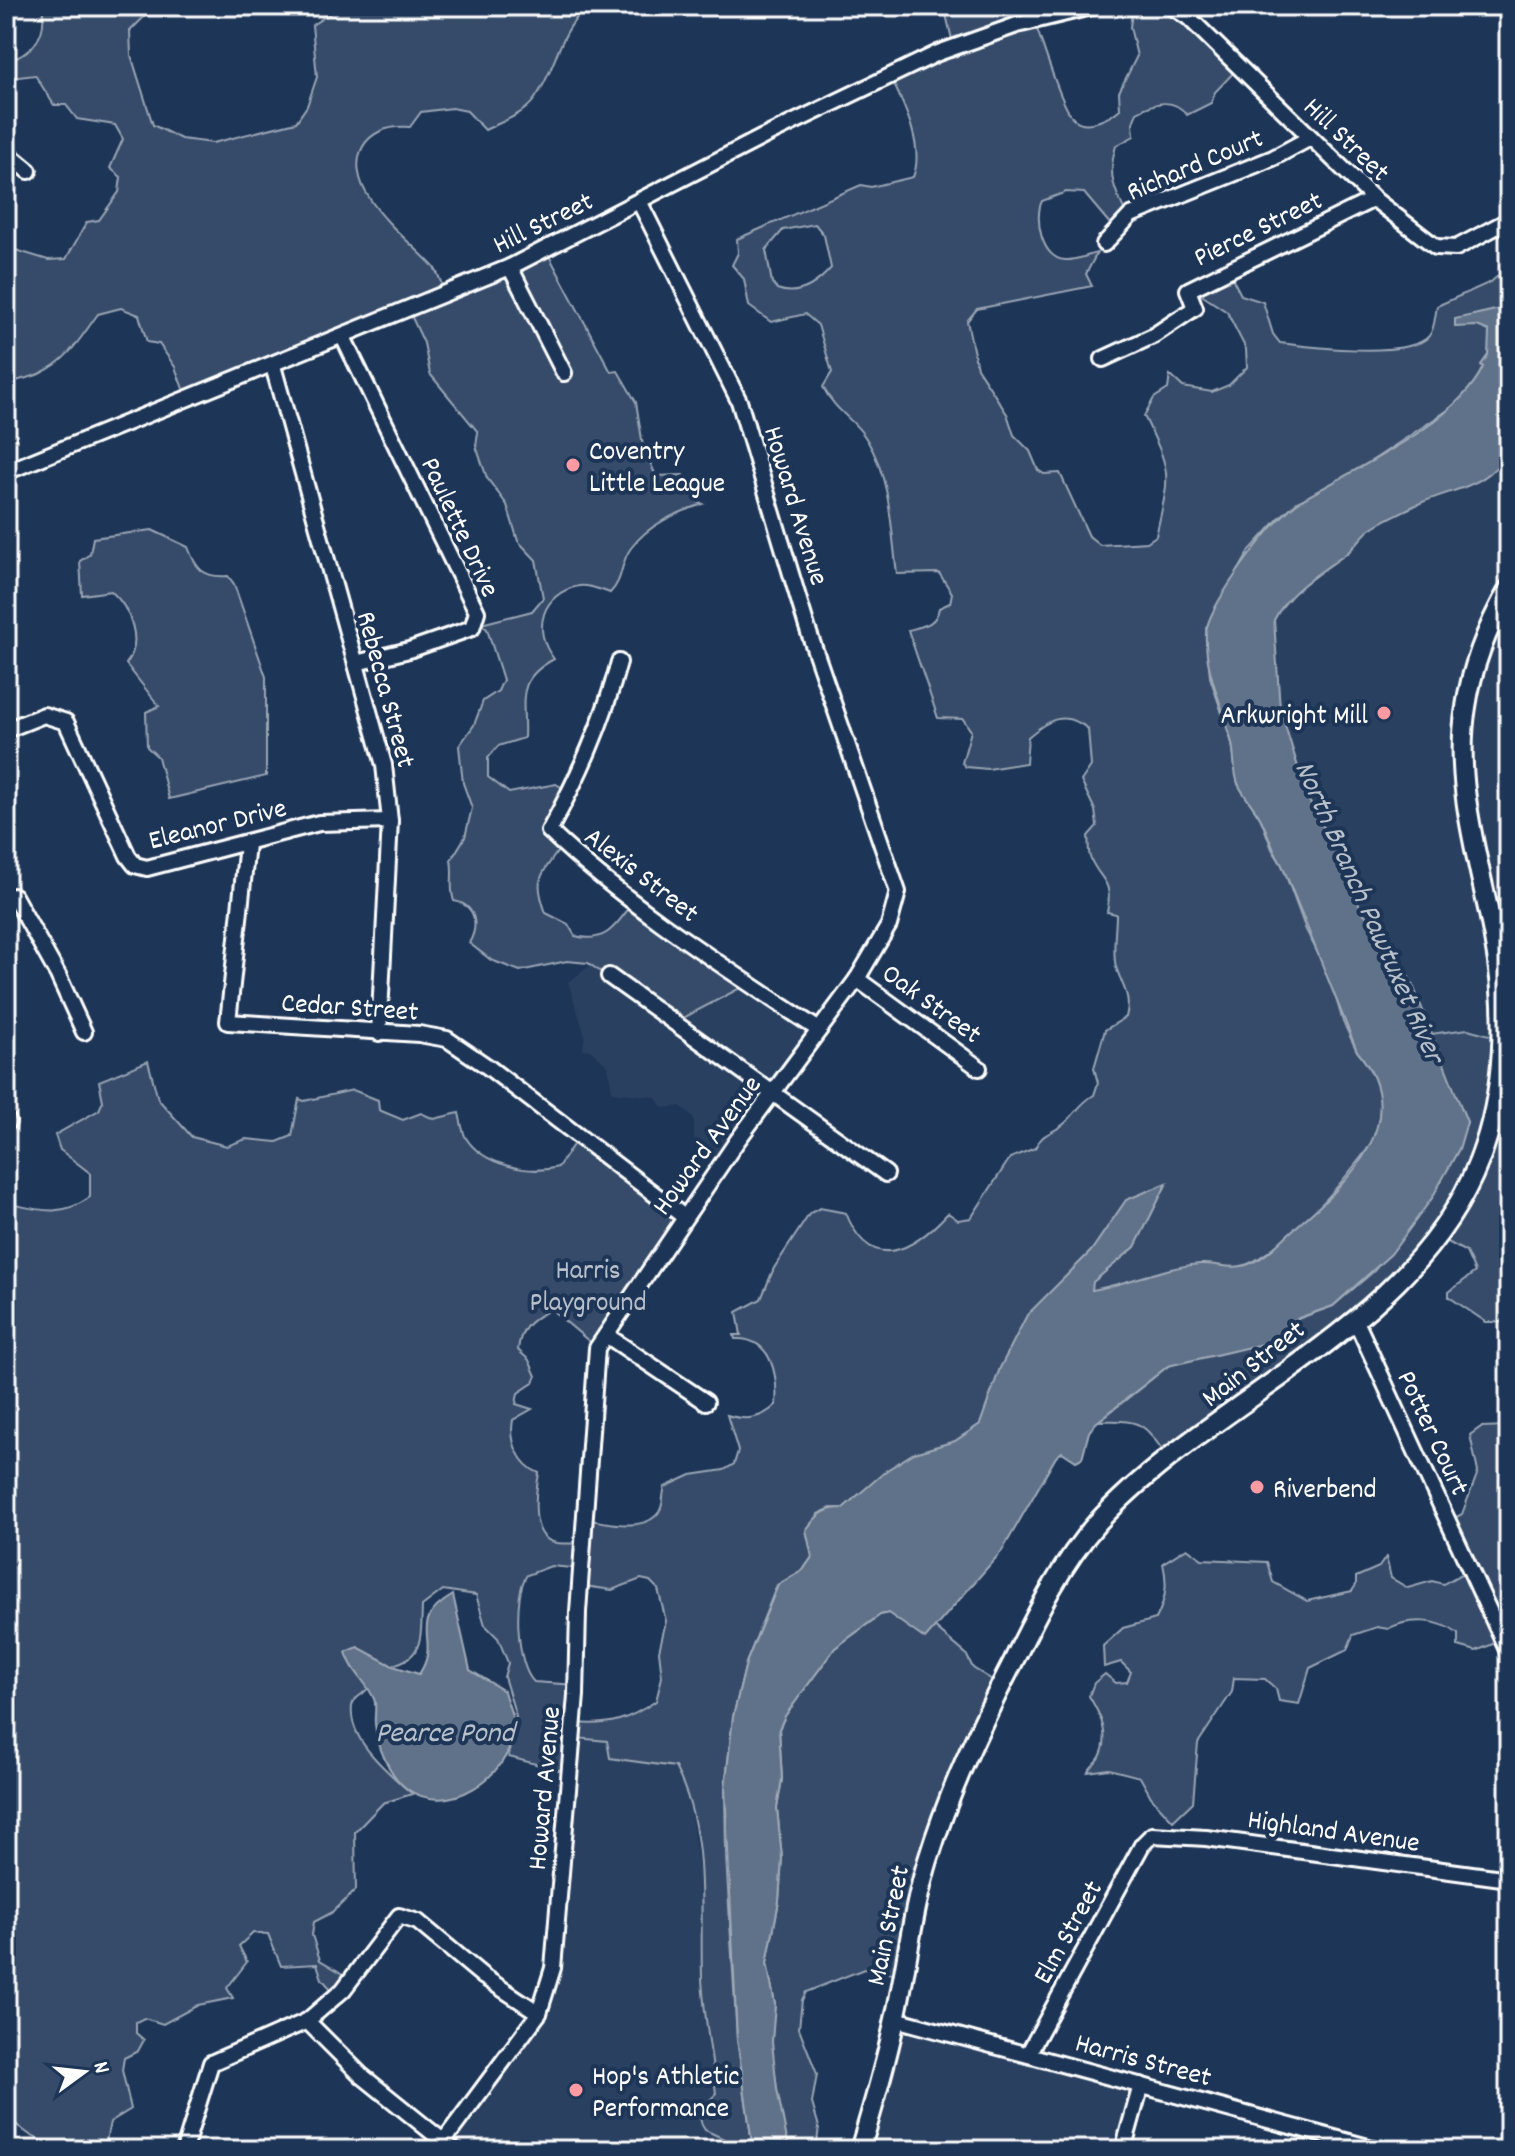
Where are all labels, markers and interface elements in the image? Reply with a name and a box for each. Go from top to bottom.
street label: Hill Street [1292,90,1397,193]
street label: Richard Court [1121,121,1271,214]
street label: Pierce Street [1188,183,1330,280]
street label: Hill Street [487,184,601,267]
street label: Howard Avenue [750,422,836,591]
place label: Coventry Little League [589,434,725,506]
street label: Paulette Drive [408,452,507,605]
marker: Coventry Little League [564,456,582,474]
street label: Rebecca Street [343,608,423,773]
place label: Arkwright Mill [1221,698,1368,738]
marker: Arkwright Mill [1375,704,1393,722]
water label: North Branch Pawtuxet River [1281,755,1454,1074]
street label: Eleanor Drive [145,790,291,863]
street label: Alexis Street [574,819,706,935]
street label: Oak Street [872,956,988,1056]
street label: Cedar Street [280,985,420,1035]
street label: Howard Avenue [645,1069,774,1225]
park label: Harris Playground [529,1253,647,1325]
street label: Main Street [1195,1313,1315,1419]
street label: Potter Court [1384,1365,1477,1503]
place label: Riverbend [1273,1472,1377,1512]
marker: Riverbend [1248,1478,1266,1496]
street label: Howard Avenue [520,1705,574,1872]
water label: Pearce Pond [375,1714,518,1757]
street label: Highland Avenue [1245,1802,1422,1866]
street label: Main Street [859,1862,923,1990]
street label: Elm Street [1025,1874,1115,1993]
street label: Harris Street [1070,2025,1215,2100]
north arrow [44,2032,124,2112]
text: N [84,2058,116,2077]
place label: Hop's Athletic Performance [592,2059,740,2131]
marker: Hop's Athletic Performance [567,2081,585,2099]

